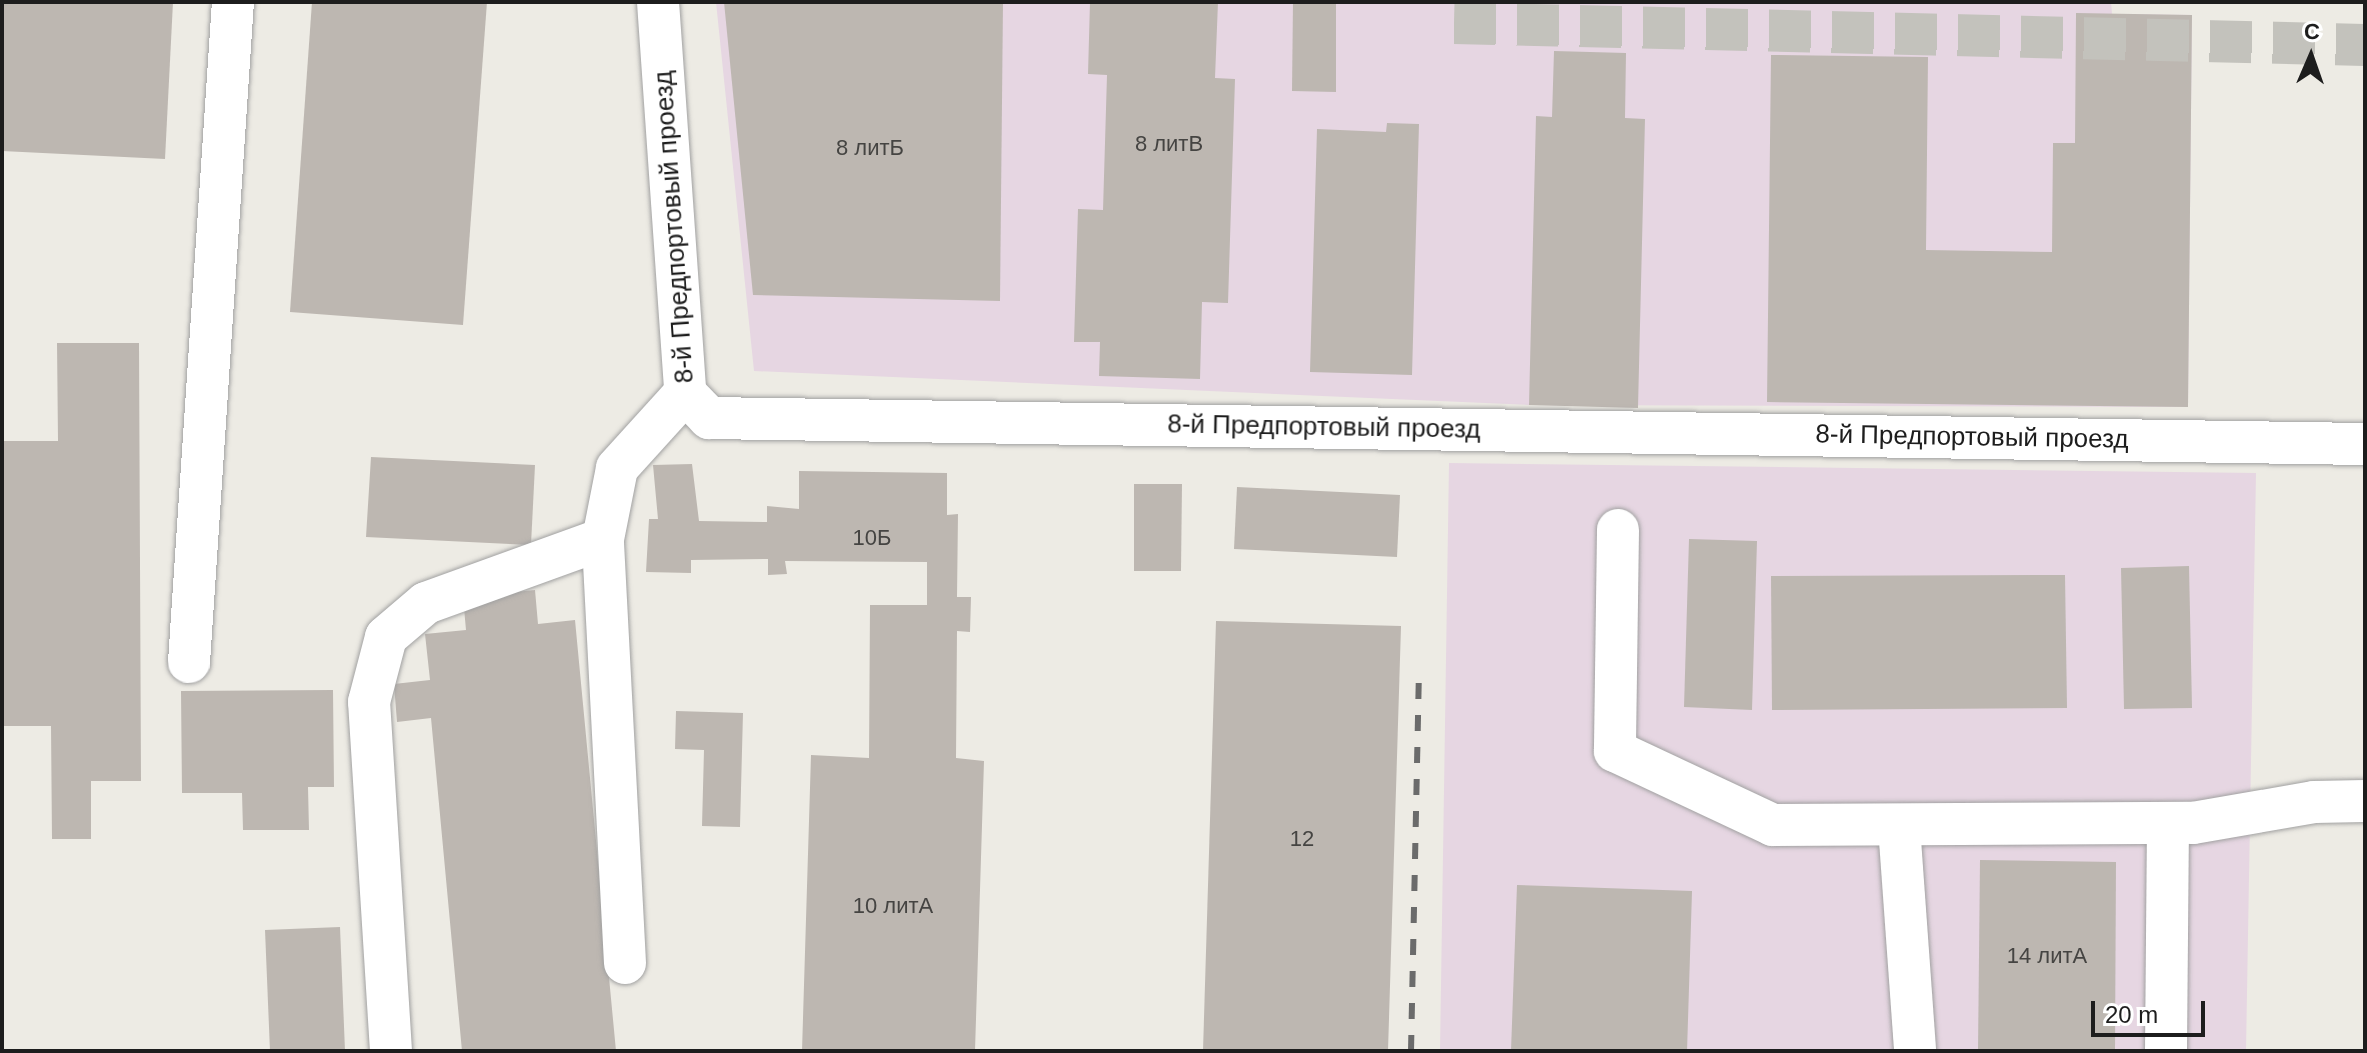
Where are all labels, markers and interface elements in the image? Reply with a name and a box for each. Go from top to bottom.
north arrow [2271,16,2351,96]
text: С [2303,19,2320,44]
street label: 8-й Предпортовый проезд [648,70,700,384]
house number: 8 литВ [1135,131,1203,157]
house number: 8 литБ [836,135,904,161]
street label: 8-й Предпортовый проезд [1167,409,1481,445]
street label: 8-й Предпортовый проезд [1815,419,2129,455]
house number: 10Б [853,525,891,551]
house number: 12 [1290,826,1314,852]
house number: 10 литА [853,893,933,919]
house number: 14 литА [2007,943,2087,969]
scale bar [2095,985,2209,1035]
text: 20 m [2105,1001,2158,1028]

